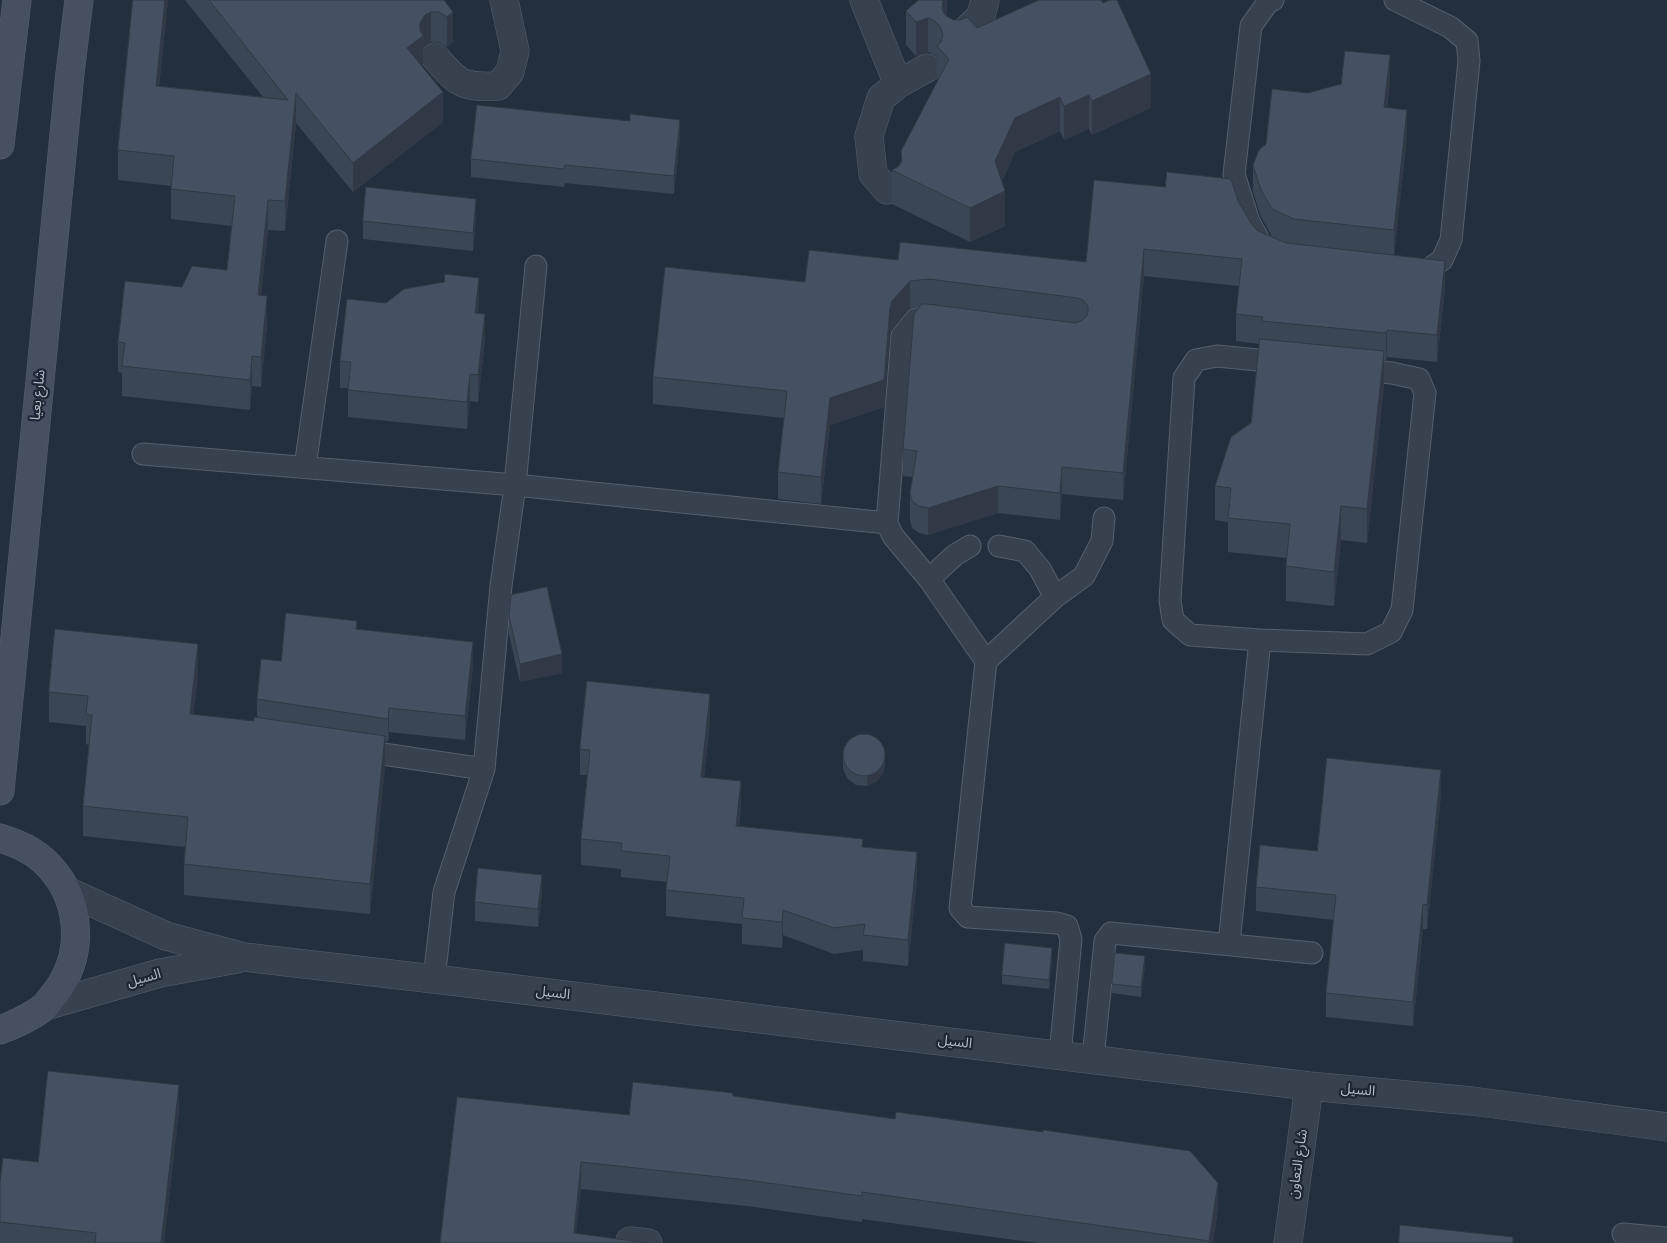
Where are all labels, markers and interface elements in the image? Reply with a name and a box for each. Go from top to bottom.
street label: شارع بعيا [27,369,49,421]
street label: السيل [125,965,163,991]
street label: السيل [535,983,571,1003]
street label: السيل [937,1032,973,1052]
street label: السيل [1340,1080,1376,1100]
street label: شارع التعاون [1285,1128,1311,1200]

